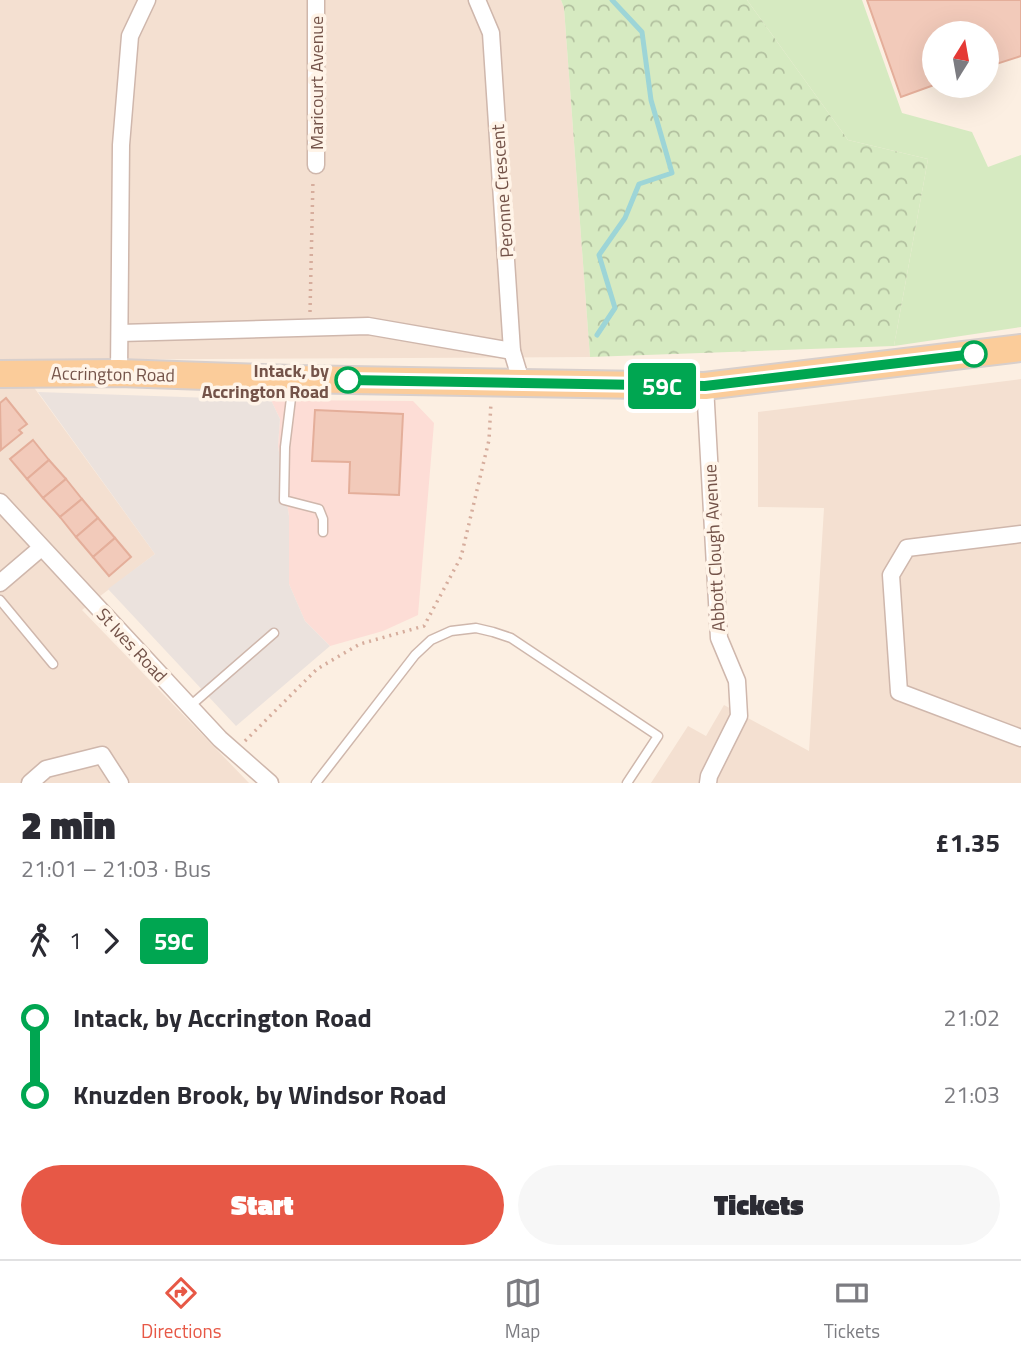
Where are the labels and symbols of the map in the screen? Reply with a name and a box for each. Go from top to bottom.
street label: Maricourt Avenue [303,16,330,150]
north arrow [922,21,999,98]
street label: Peronne Crescent [484,123,520,259]
unlabelled marker [961,341,987,367]
place label: Intack, by Accrington Road [202,357,329,405]
street label: Accrington Road [51,359,175,389]
line badge: 59C [622,363,702,409]
marker: Intack, by Accrington Road [335,367,361,393]
street label: Abbott Clough Avenue [696,463,732,633]
street label: St Ives Road [90,602,174,688]

